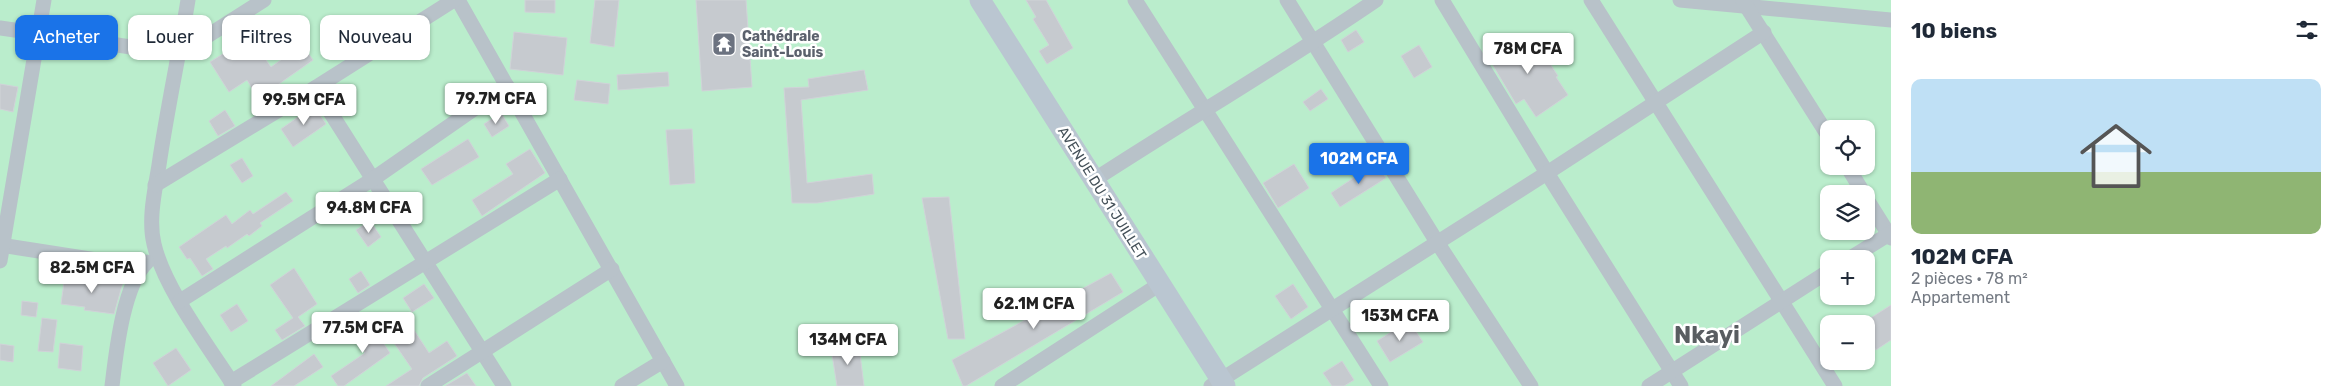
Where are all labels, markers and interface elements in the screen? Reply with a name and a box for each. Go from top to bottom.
chip: Acheter [15,15,118,60]
chip: Louer [128,15,212,60]
chip: Filtres [222,15,310,60]
chip: Nouveau [320,15,430,60]
icon: filters [2293,16,2321,44]
text: 10 biens [1911,18,1997,43]
place label: Cathédrale Saint-Louis [742,28,823,61]
temple icon: Cathédrale Saint-Louis [711,31,737,57]
pin: 78M CFA [1482,32,1574,75]
text: 78M CFA [1494,39,1562,58]
pin: 79.7M CFA [439,82,553,125]
pin: 99.5M CFA [247,84,361,126]
text: 79.7M CFA [456,89,536,108]
text: 99.5M CFA [262,90,346,109]
icon: home [2071,111,2161,201]
map controls [1820,120,1875,370]
button: locate [1820,120,1875,175]
street label: AVENUE DU 31 JUILLET [1054,124,1150,262]
pin: 102M CFA [1307,142,1411,185]
text: 102M CFA [1320,149,1398,168]
button: layers [1820,185,1875,240]
pin: 94.8M CFA [312,192,426,234]
text: 94.8M CFA [327,198,411,217]
text: 102M CFA [1911,244,2013,269]
button: + [1820,250,1875,305]
pin: 82.5M CFA [35,252,149,294]
text: 82.5M CFA [50,258,134,277]
text: 2 pièces · 78 m² [1911,269,2028,288]
pin: 62.1M CFA [977,288,1091,330]
text: Appartement [1911,288,2010,307]
text: 62.1M CFA [994,294,1074,313]
pin: 153M CFA [1348,300,1452,342]
text: 153M CFA [1361,306,1439,325]
pin: 77.5M CFA [306,312,420,354]
button: − [1820,315,1875,370]
text: 77.5M CFA [323,318,403,337]
district label: Nkayi [1674,321,1740,349]
pin: 134M CFA [796,324,900,366]
text: 134M CFA [809,330,887,349]

